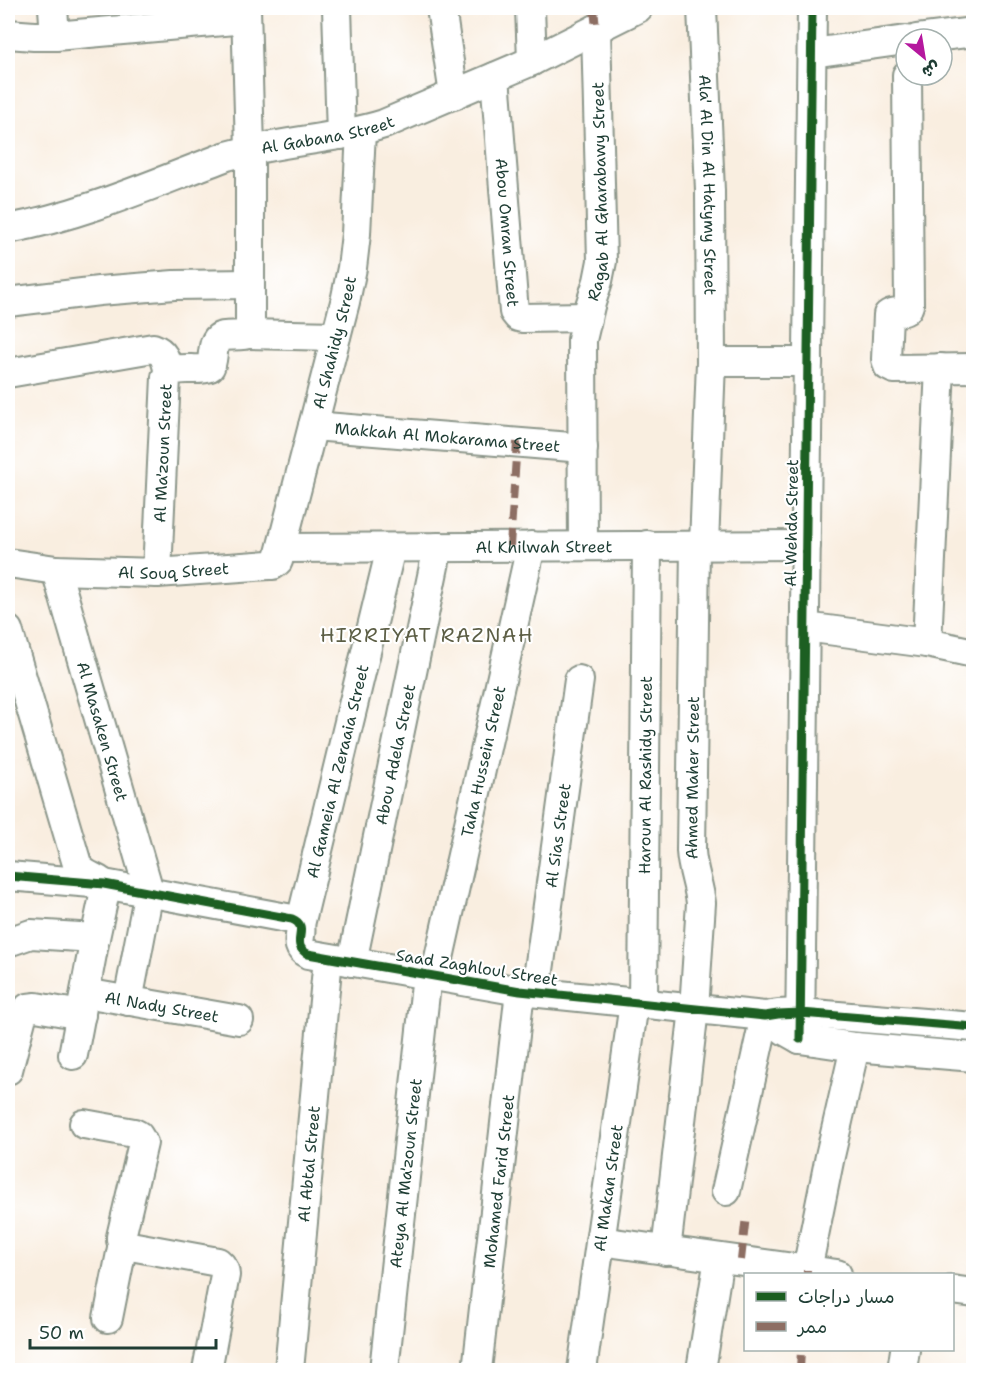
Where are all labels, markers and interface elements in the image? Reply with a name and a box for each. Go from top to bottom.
north arrow [894,27,954,87]
text: ش [918,56,944,83]
street label: Ala' Al Din Al Hatymy Street [694,74,721,295]
street label: Ragab Al Gharabawy Street [582,82,613,303]
street label: Al Gabana Street [259,111,398,159]
street label: Abou Omran Street [491,157,524,308]
street label: Al Shahidy Street [308,274,361,411]
street label: Al Ma'zoun Street [149,383,177,523]
street label: Makkah Al Mokarama Street [334,418,561,457]
street label: Al Wehda Street [780,459,803,587]
street label: Al Khilwah Street [475,536,613,558]
street label: Al Souq Street [117,558,230,584]
district label: HIRRIYAT RAZNAH [320,622,534,648]
street label: Al Masaken Street [72,659,132,804]
street label: Al Gameia Al Zeraaia Street [302,663,373,881]
street label: Haroun Al Rashidy Street [634,676,657,874]
street label: Abou Adela Street [371,682,420,827]
street label: Taha Hussein Street [456,684,511,839]
street label: Ahmed Maher Street [681,696,704,861]
street label: Al Sias Street [540,782,576,889]
street label: Saad Zaghloul Street [394,944,559,991]
street label: Al Nady Street [103,987,220,1027]
street label: Ateya Al Ma'zoun Street [385,1077,427,1269]
street label: Mohamed Farid Street [479,1093,519,1269]
street label: Al Abtal Street [293,1105,325,1223]
street label: Al Makan Street [589,1123,628,1253]
legend [744,1273,954,1351]
text: مسار دراجات [798,1285,895,1309]
scale bar [30,1312,216,1350]
text: ممر [796,1315,827,1339]
text: 50 m [39,1321,84,1345]

